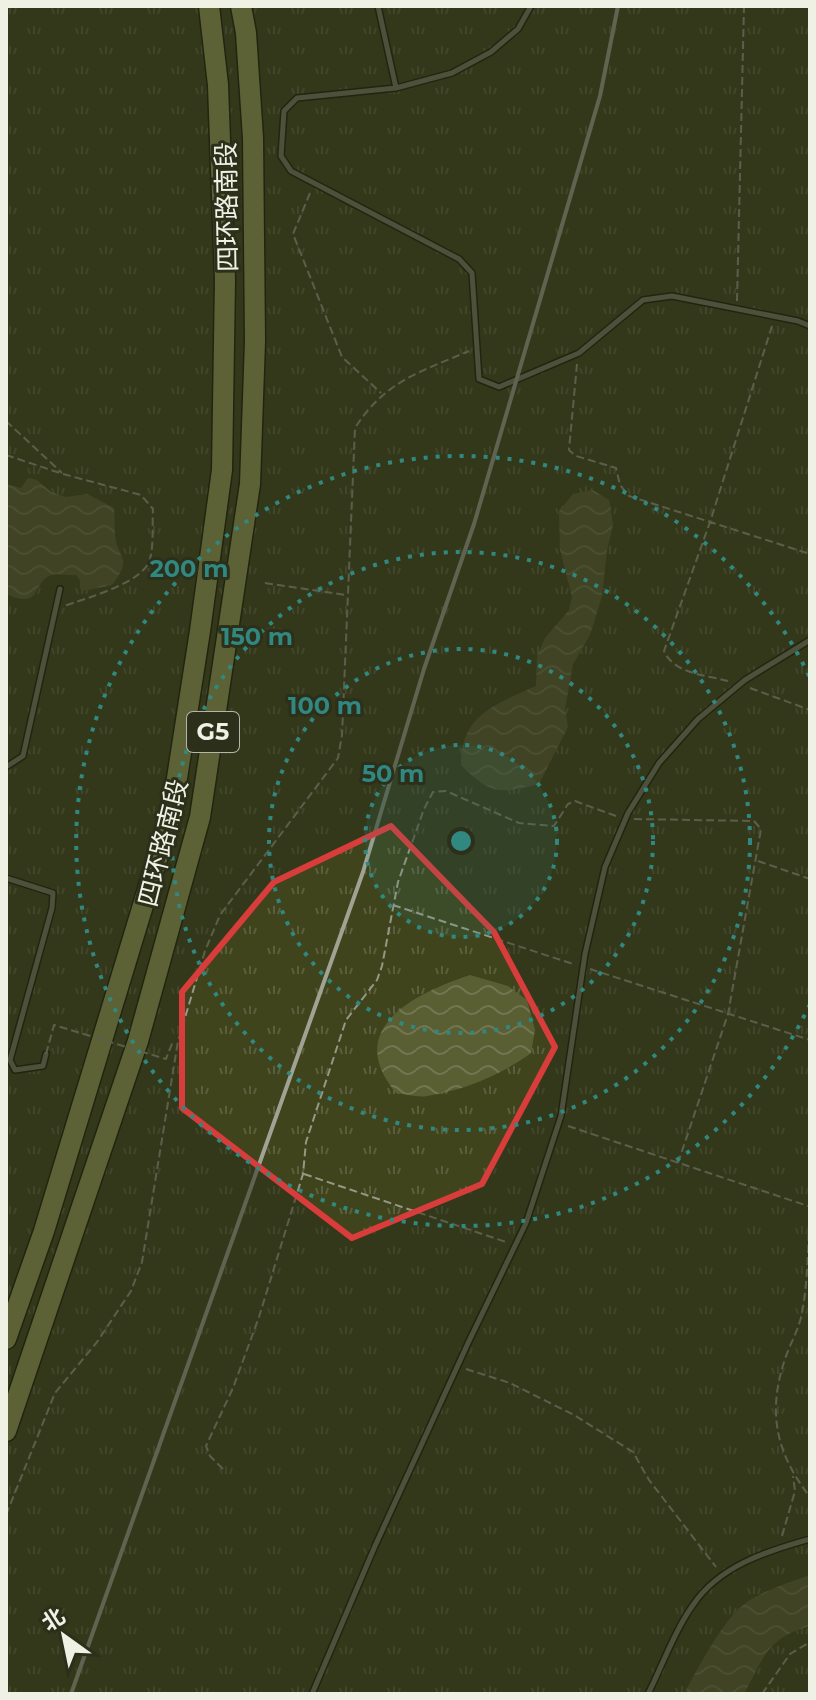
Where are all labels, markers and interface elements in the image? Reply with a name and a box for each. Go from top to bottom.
street label: 四环路南段 [210,142,244,272]
text: 200 m [150,554,228,583]
text: 150 m [221,622,293,651]
text: 100 m [288,691,362,720]
road number: G5 [187,712,239,752]
text: 50 m [362,759,424,788]
street label: 四环路南段 [132,776,194,910]
centre of rings [447,827,475,855]
north arrow [24,1596,104,1676]
text: 北 [37,1602,70,1637]

